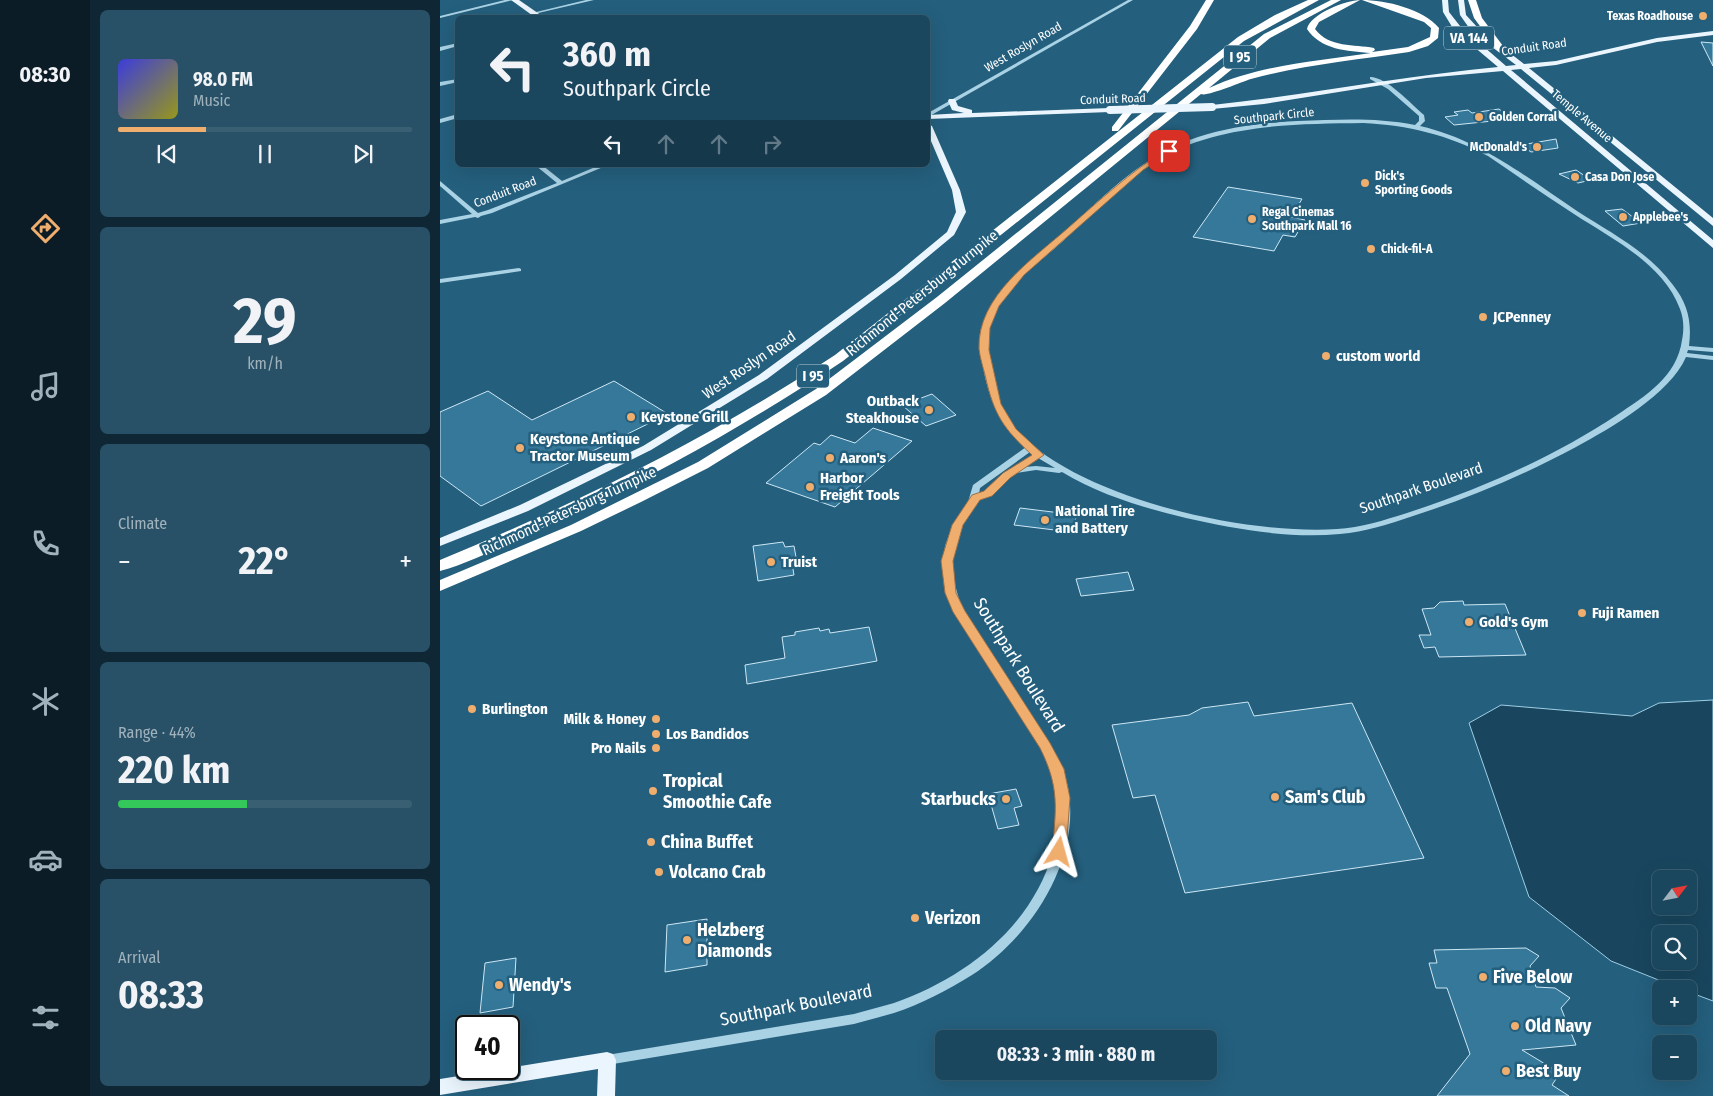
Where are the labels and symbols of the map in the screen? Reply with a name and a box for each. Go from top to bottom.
place label: Texas Roadhouse [1607,9,1693,23]
marker: Texas Roadhouse [1697,10,1709,22]
street label: West Roslyn Road [982,19,1064,75]
road number: VA 144 [1444,26,1494,49]
street label: Conduit Road [1500,35,1568,59]
road number: I 95 [1224,46,1256,68]
street label: Temple Avenue [1549,87,1615,145]
street label: Conduit Road [1080,91,1146,107]
street label: Southpark Circle [1233,105,1315,127]
place label: Golden Corral [1489,110,1558,124]
marker: Golden Corral [1473,111,1485,123]
pin [1148,130,1190,172]
place label: McDonald's [1470,140,1528,154]
marker: McDonald's [1531,141,1543,153]
place label: Dick's Sporting Goods [1375,169,1453,197]
place label: Casa Don Jose [1585,170,1654,184]
marker: Casa Don Jose [1569,171,1581,183]
street label: Conduit Road [472,174,538,210]
marker: Dick's Sporting Goods [1359,177,1371,189]
place label: Regal Cinemas Southpark Mall 16 [1262,205,1352,233]
place label: Applebee's [1632,210,1689,224]
marker: Applebee's [1617,211,1629,223]
marker: Regal Cinemas Southpark Mall 16 [1246,213,1258,225]
street label: Richmond-Petersburg Turnpike [842,226,1002,360]
place label: Chick-fil-A [1381,242,1433,256]
marker: Chick-fil-A [1365,243,1377,255]
place label: JCPenney [1492,308,1552,326]
marker: JCPenney [1477,311,1489,323]
street label: West Roslyn Road [699,327,799,403]
place label: custom world [1336,347,1420,365]
marker: custom world [1320,350,1332,362]
road number: I 95 [797,364,829,388]
place label: Outback Steakhouse [846,392,919,427]
marker: Outback Steakhouse [923,404,935,416]
place label: Keystone Grill [641,408,729,426]
marker: Keystone Grill [625,411,637,423]
place label: Keystone Antique Tractor Museum [530,430,640,465]
marker: Keystone Antique Tractor Museum [514,442,526,454]
place label: Aaron's [839,449,887,467]
marker: Aaron's [824,452,836,464]
street label: Southpark Boulevard [1357,459,1485,517]
street label: Richmond-Petersburg Turnpike [479,463,659,559]
place label: Harbor Freight Tools [820,469,900,504]
marker: Harbor Freight Tools [804,481,816,493]
place label: National Tire and Battery [1055,502,1135,537]
marker: National Tire and Battery [1039,514,1051,526]
place label: Truist [781,553,818,571]
marker: Truist [765,556,777,568]
street label: Southpark Boulevard [969,594,1069,736]
place label: Fuji Ramen [1592,604,1660,622]
marker: Fuji Ramen [1576,607,1588,619]
place label: Gold's Gym [1479,613,1548,631]
marker: Gold's Gym [1463,616,1475,628]
place label: Burlington [482,700,548,718]
marker: Burlington [466,703,478,715]
place label: Milk & Honey [563,710,647,728]
marker: Milk & Honey [650,713,662,725]
place label: Los Bandidos [666,725,749,743]
marker: Los Bandidos [650,728,662,740]
place label: Pro Nails [591,739,646,757]
marker: Pro Nails [650,742,662,754]
place label: Tropical Smoothie Cafe [663,770,772,813]
marker: Tropical Smoothie Cafe [647,785,659,797]
place label: Sam's Club [1285,786,1366,808]
place label: Starbucks [921,788,996,810]
marker: Sam's Club [1269,791,1281,803]
marker: Starbucks [1000,793,1012,805]
position arrow [1032,825,1084,877]
place label: China Buffet [661,831,754,853]
marker: China Buffet [645,836,657,848]
place label: Volcano Crab [668,861,766,883]
marker: Volcano Crab [653,866,665,878]
north arrow [1652,870,1698,915]
place label: Verizon [924,907,981,929]
marker: Verizon [909,912,921,924]
place label: Helzberg Diamonds [697,919,772,962]
marker: Helzberg Diamonds [681,934,693,946]
place label: Five Below [1493,966,1573,988]
marker: Five Below [1477,971,1489,983]
place label: Wendy's [509,974,572,996]
marker: Wendy's [493,979,505,991]
street label: Southpark Boulevard [718,979,874,1031]
speed limit sign: 40 [455,1015,520,1080]
place label: Old Navy [1525,1015,1592,1037]
marker: Old Navy [1509,1020,1521,1032]
place label: Best Buy [1516,1060,1582,1082]
marker: Best Buy [1500,1065,1512,1077]

